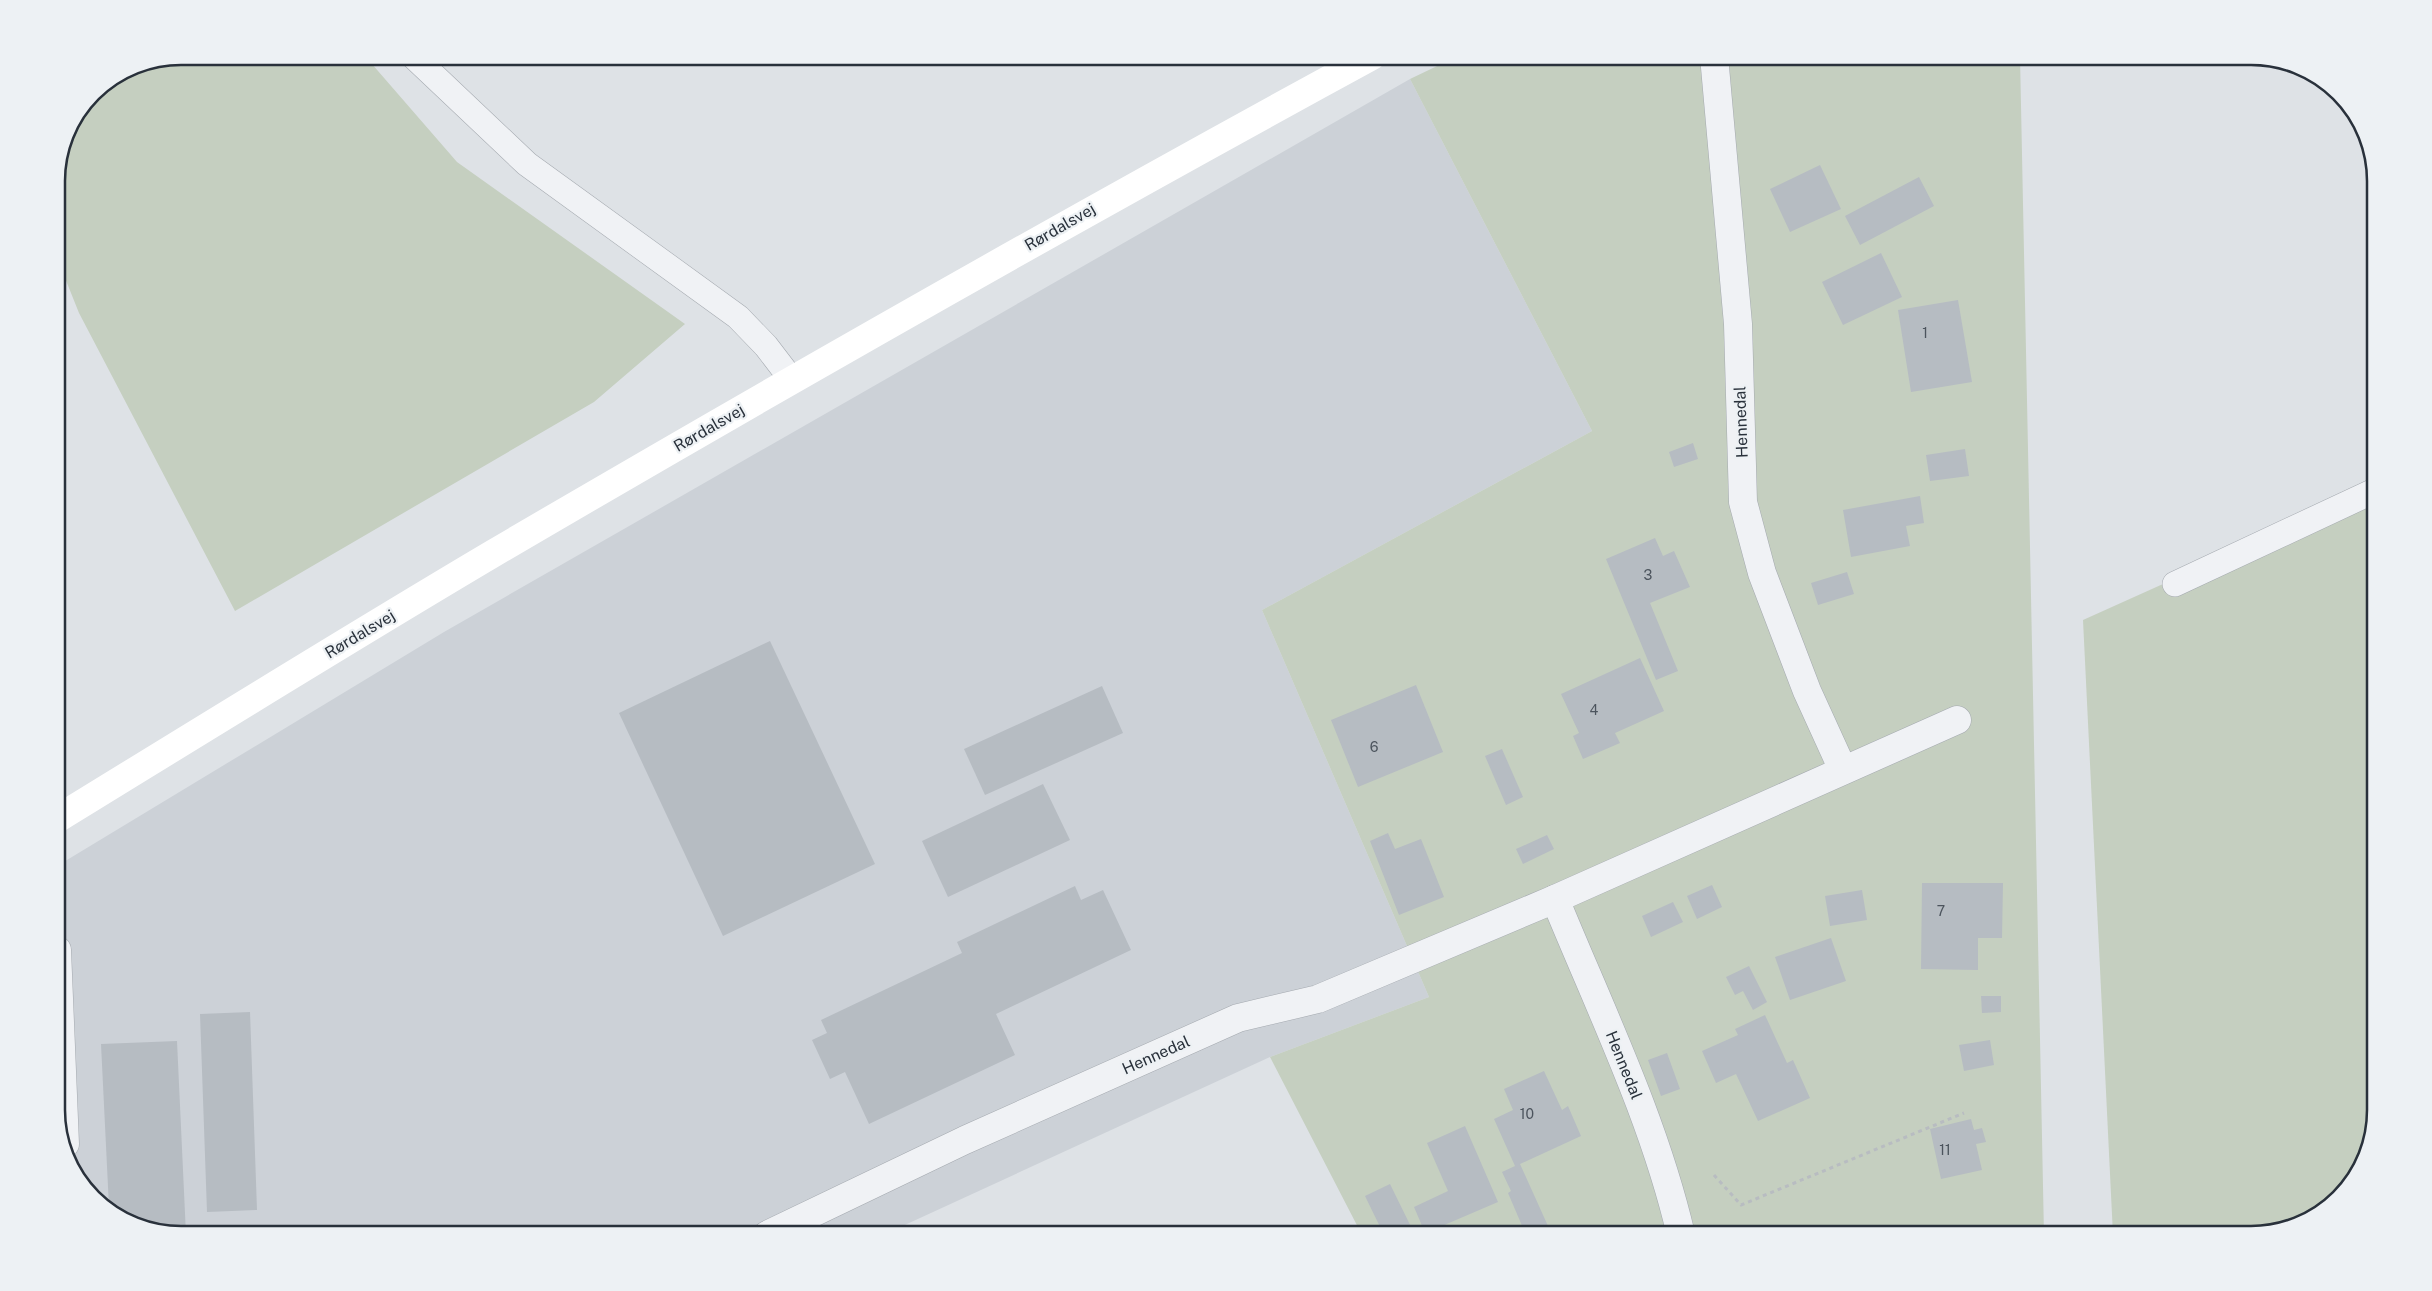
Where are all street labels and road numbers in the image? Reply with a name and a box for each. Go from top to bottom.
street label: Rørdalsvej [1021,199,1099,255]
street label: Hennedal [1730,386,1752,458]
street label: Rørdalsvej [670,400,748,456]
street label: Rørdalsvej [322,606,398,662]
street label: Hennedal [1602,1028,1646,1102]
street label: Hennedal [1119,1032,1193,1078]

